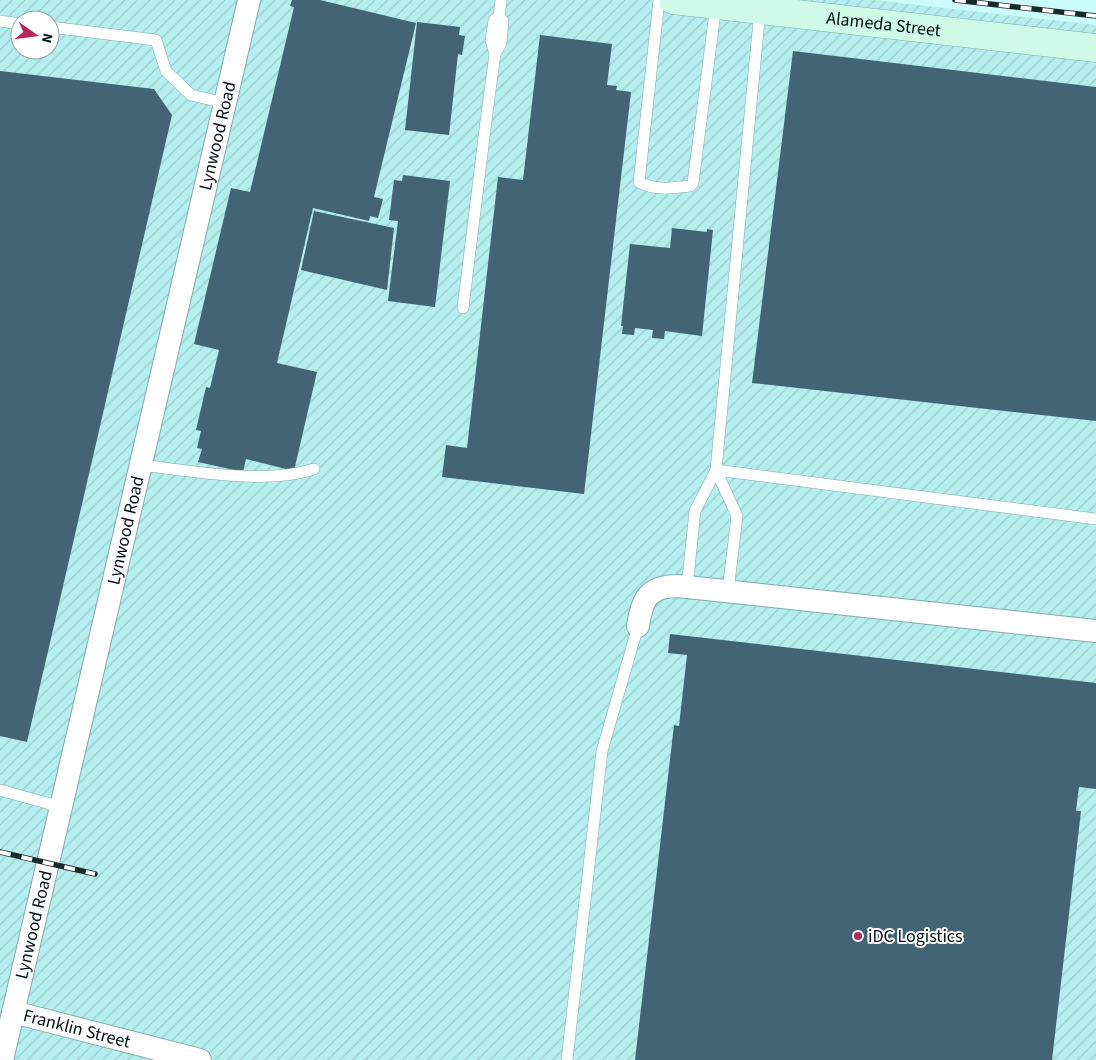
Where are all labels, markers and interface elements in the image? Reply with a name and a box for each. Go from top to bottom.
street label: Alameda Street [825,5,942,43]
north arrow [10,10,60,60]
text: N [36,31,57,45]
street label: Lynwood Road [193,79,243,193]
street label: Lynwood Road [101,473,151,587]
street label: Lynwood Road [9,868,59,982]
place label: iDC Logistics [868,924,963,949]
marker: iDC Logistics [852,930,864,942]
street label: Franklin Street [20,1003,133,1055]

